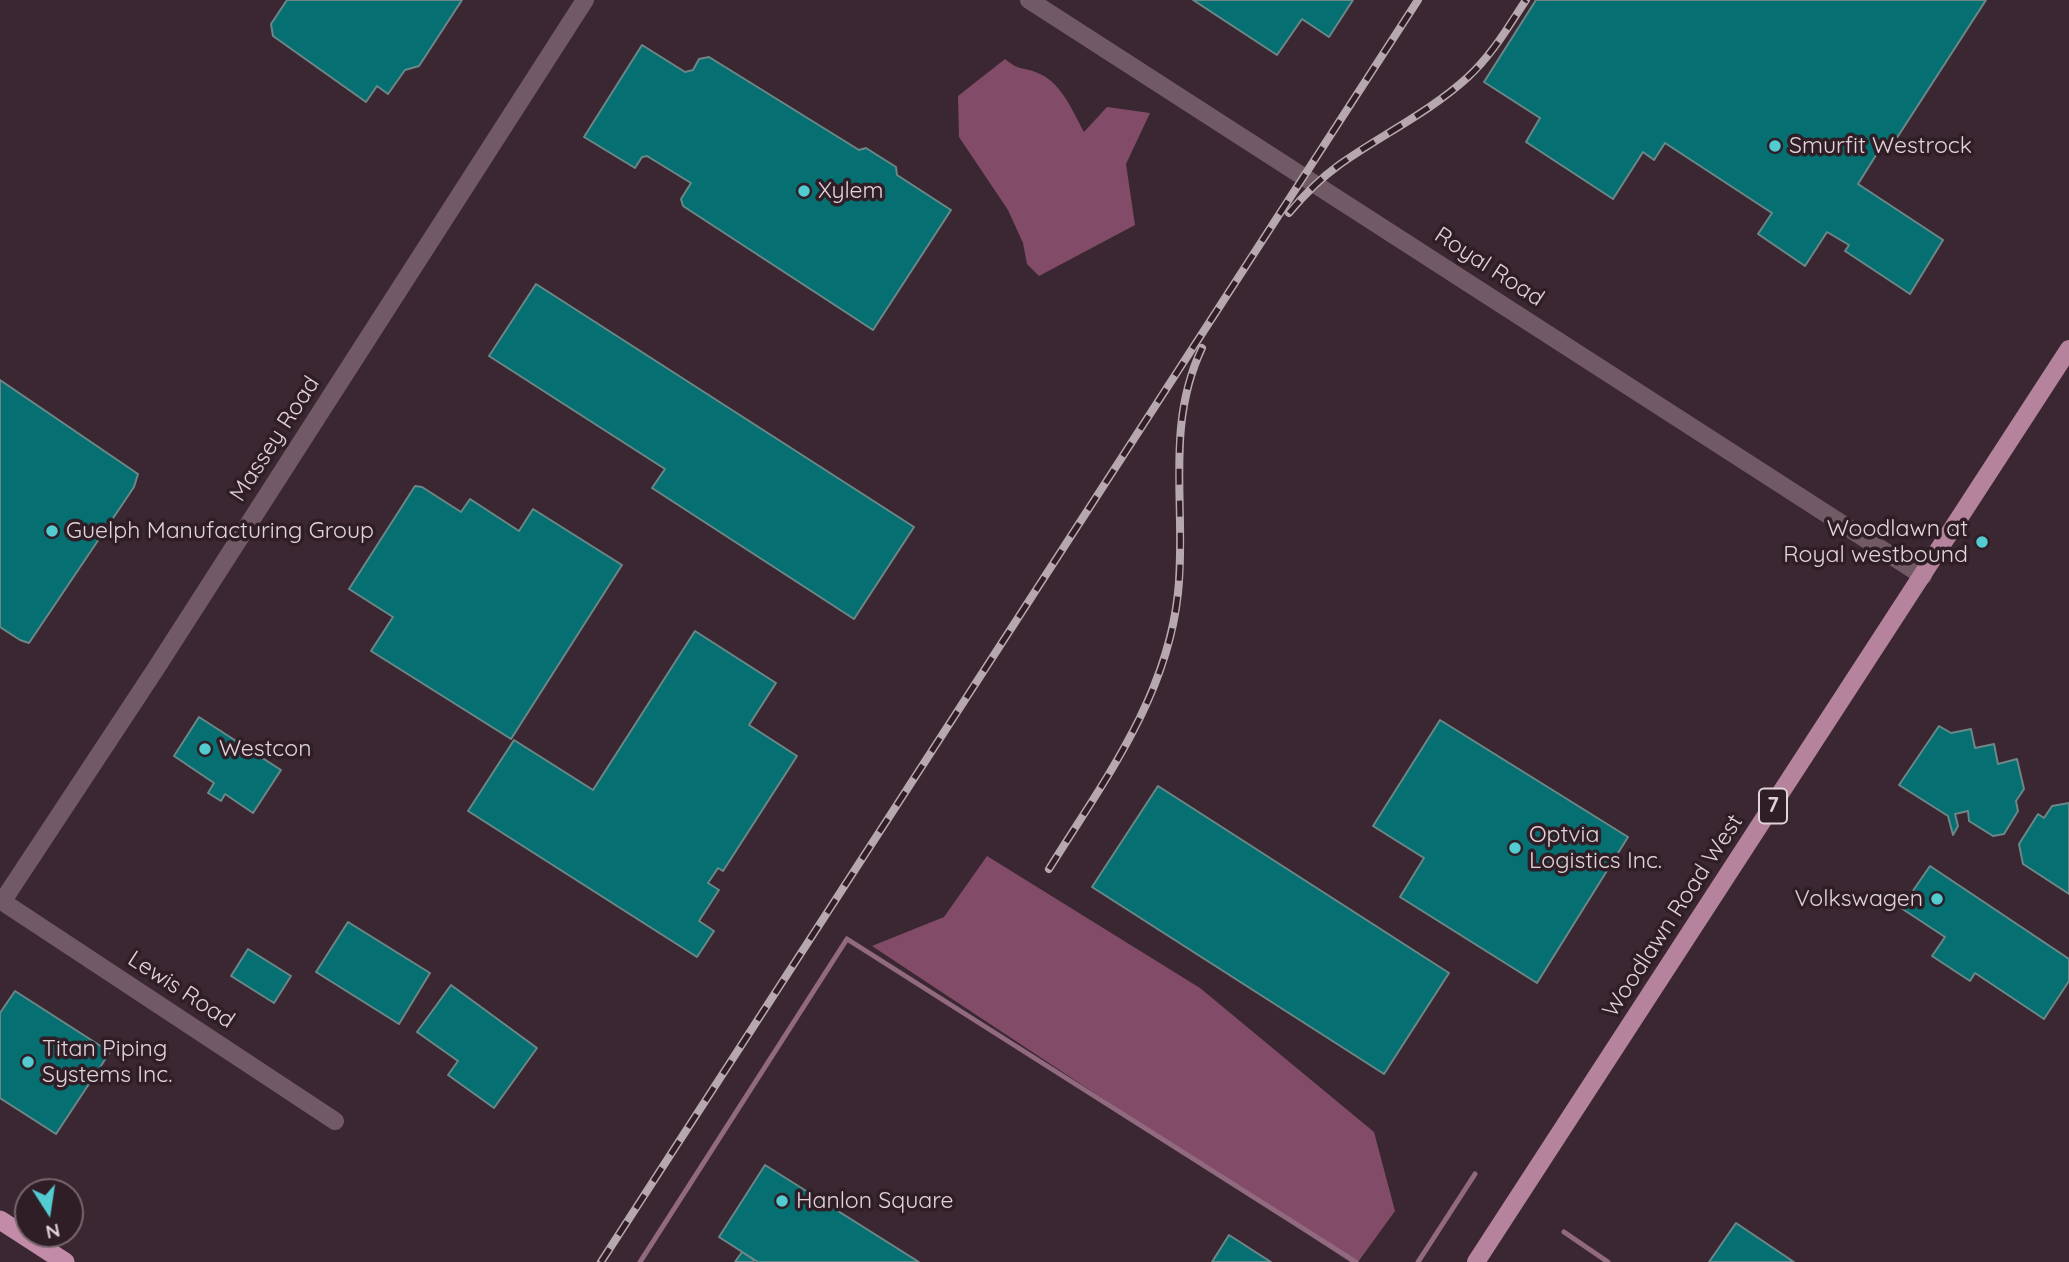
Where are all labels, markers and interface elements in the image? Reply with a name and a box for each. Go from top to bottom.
place label: Smurfit Westrock [1789,132,1972,160]
marker: Smurfit Westrock [1767,138,1783,154]
place label: Xylem [818,177,883,205]
marker: Xylem [796,183,812,199]
street label: Royal Road [1429,221,1549,313]
street label: Massey Road [224,371,326,507]
place label: Woodlawn at Royal westbound [1783,515,1968,569]
place label: Guelph Manufacturing Group [66,517,374,545]
marker: Guelph Manufacturing Group [44,523,60,539]
marker: Woodlawn at Royal westbound [1974,534,1990,550]
place label: Westcon [219,735,311,763]
marker: Westcon [197,741,213,757]
road number: 7 [1759,788,1787,824]
street label: Woodlawn Road West [1597,809,1749,1023]
place label: Optvia Logistics Inc. [1529,821,1662,875]
marker: Optvia Logistics Inc. [1507,840,1523,856]
place label: Volkswagen [1795,885,1923,913]
marker: Volkswagen [1929,891,1945,907]
street label: Lewis Road [123,945,239,1035]
place label: Titan Piping Systems Inc. [42,1035,172,1089]
marker: Titan Piping Systems Inc. [20,1054,36,1070]
north arrow [14,1178,84,1248]
place label: Hanlon Square [796,1187,954,1215]
marker: Hanlon Square [774,1193,790,1209]
text: N [44,1218,62,1245]

